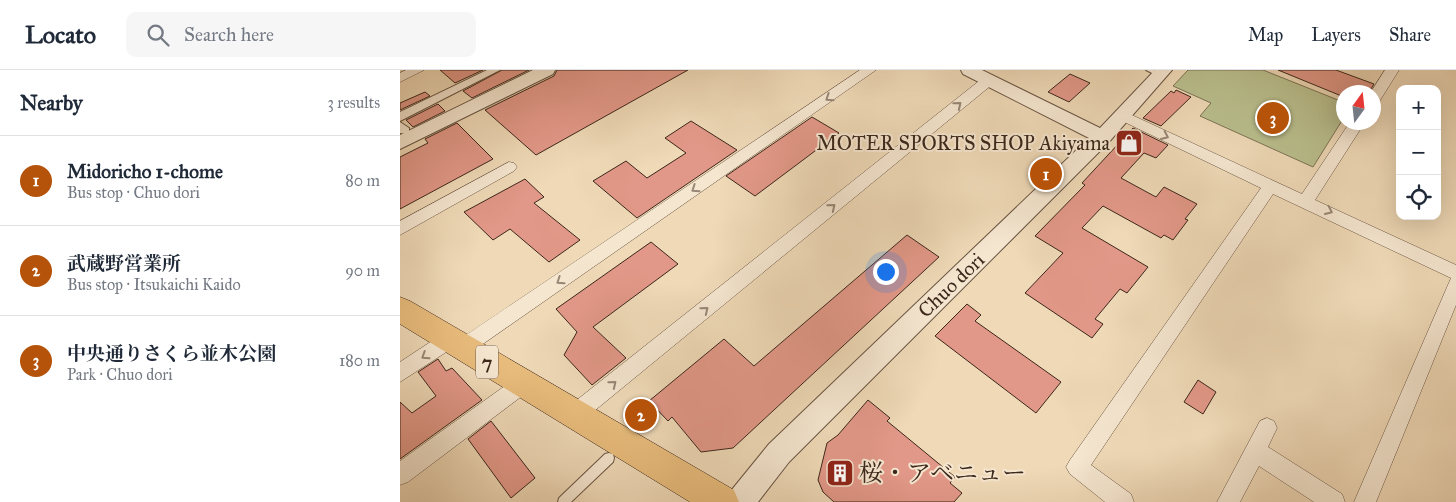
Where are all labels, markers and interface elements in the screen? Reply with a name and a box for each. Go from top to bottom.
search box [126,12,476,57]
text: Locato [25,20,96,50]
icon: search [144,21,172,49]
text: Search here [184,23,274,46]
text: Map [1248,24,1283,46]
text: Layers [1311,24,1361,46]
text: Share [1389,24,1431,46]
north arrow [1336,85,1381,130]
map controls [1396,85,1441,220]
button: + [1396,85,1441,130]
text: Nearby [20,90,83,116]
one-way arrow [825,91,834,101]
text: 3 results [327,93,380,112]
pin: 3 [1257,99,1289,137]
one-way arrow [952,103,961,111]
shop icon: MOTER SPORTS SHOP Akiyama [1114,128,1144,158]
one-way arrow [1160,129,1169,140]
button: − [1396,130,1441,175]
place label: MOTER SPORTS SHOP Akiyama [816,131,1111,155]
pin: 1 [1030,155,1062,193]
text: Midoricho 1-chome [67,160,223,183]
text: 1 [33,171,39,190]
text: 80 m [345,171,380,190]
button: locate [1396,175,1441,220]
text: Bus stop · Chuo dori [67,183,200,202]
one-way arrow [691,183,700,192]
one-way arrow [826,205,835,213]
one-way arrow [1323,205,1332,215]
street label: Chuo dori [913,247,990,322]
text: 武蔵野営業所 [67,252,181,275]
your location [873,259,899,285]
text: 2 [32,261,40,280]
text: 90 m [345,261,380,280]
text: Bus stop · Itsukaichi Kaido [67,275,241,294]
one-way arrow [557,275,566,284]
one-way arrow [700,306,709,315]
text: 中央通りさくら並木公園 [67,342,276,365]
road number: 7 [476,346,498,378]
one-way arrow [422,350,431,359]
text: 3 [33,351,39,370]
text: 180 m [339,351,380,370]
text: Park · Chuo dori [67,365,173,384]
one-way arrow [607,382,616,390]
pin: 2 [625,396,657,434]
building icon: 桜・アベニュー [825,458,855,488]
place label: 桜・アベニュー [859,458,1026,488]

